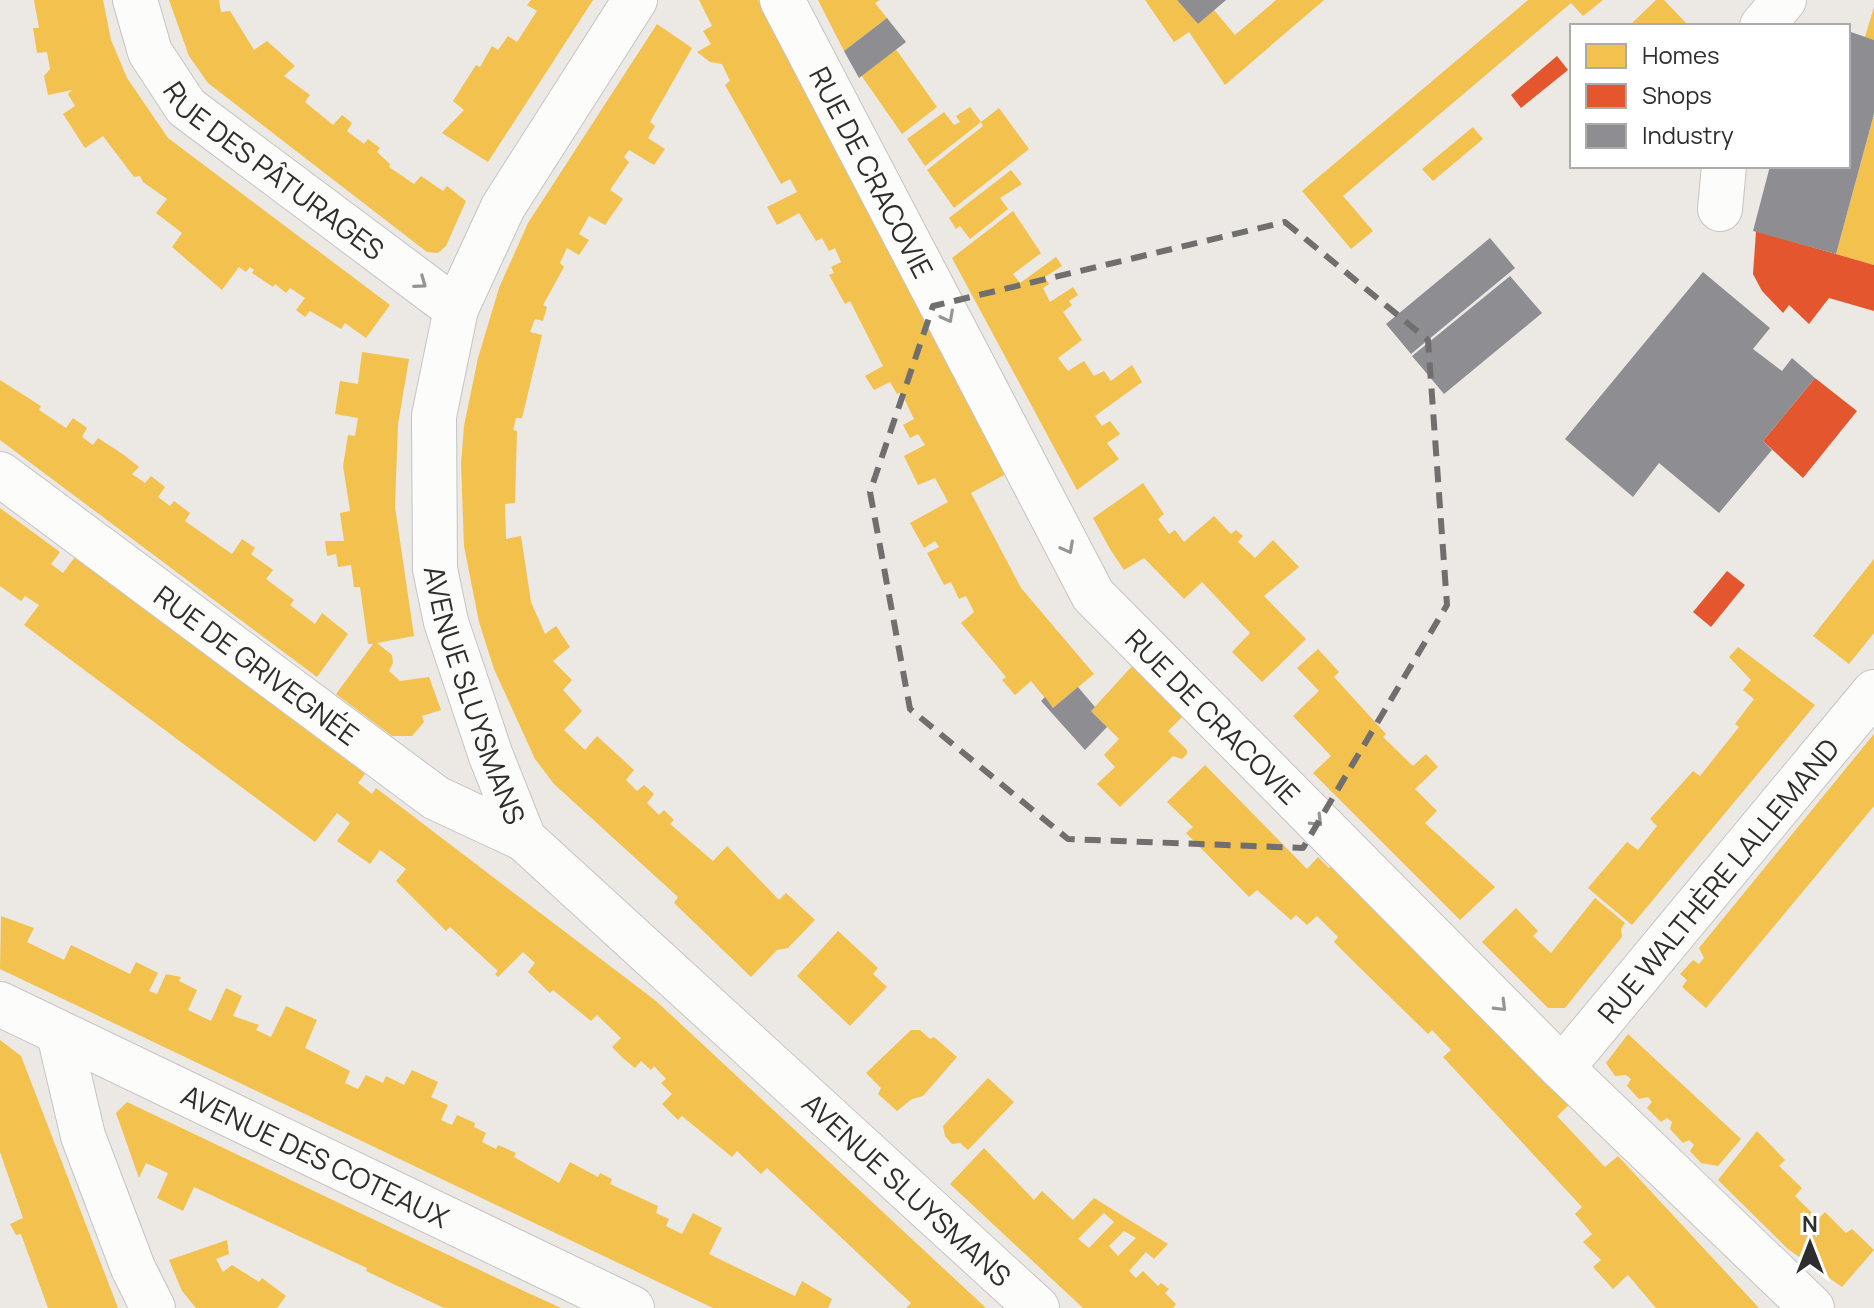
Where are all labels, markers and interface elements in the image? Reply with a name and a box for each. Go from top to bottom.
legend [1570,24,1850,168]
text: Homes [1642,38,1720,71]
street label: RUE DE CRACOVIE [801,60,943,284]
street label: RUE DES PÂTURAGES [155,74,392,268]
text: Shops [1642,78,1712,111]
text: Industry [1642,118,1734,151]
one-way arrow [412,274,427,288]
one-way arrow [938,309,953,324]
one-way arrow [1059,539,1074,554]
street label: AVENUE SLUYSMANS [416,562,535,829]
street label: RUE DE GRIVEGNÉE [147,576,367,754]
street label: RUE DE CRACOVIE [1118,620,1309,812]
street label: RUE WALTHÈRE LALLEMAND [1588,730,1847,1031]
one-way arrow [1308,812,1323,826]
one-way arrow [1491,996,1506,1011]
street label: AVENUE DES COTEAUX [176,1075,455,1236]
street label: AVENUE SLUYSMANS [795,1084,1020,1294]
north arrow [1770,1204,1850,1284]
text: N [1802,1209,1818,1239]

